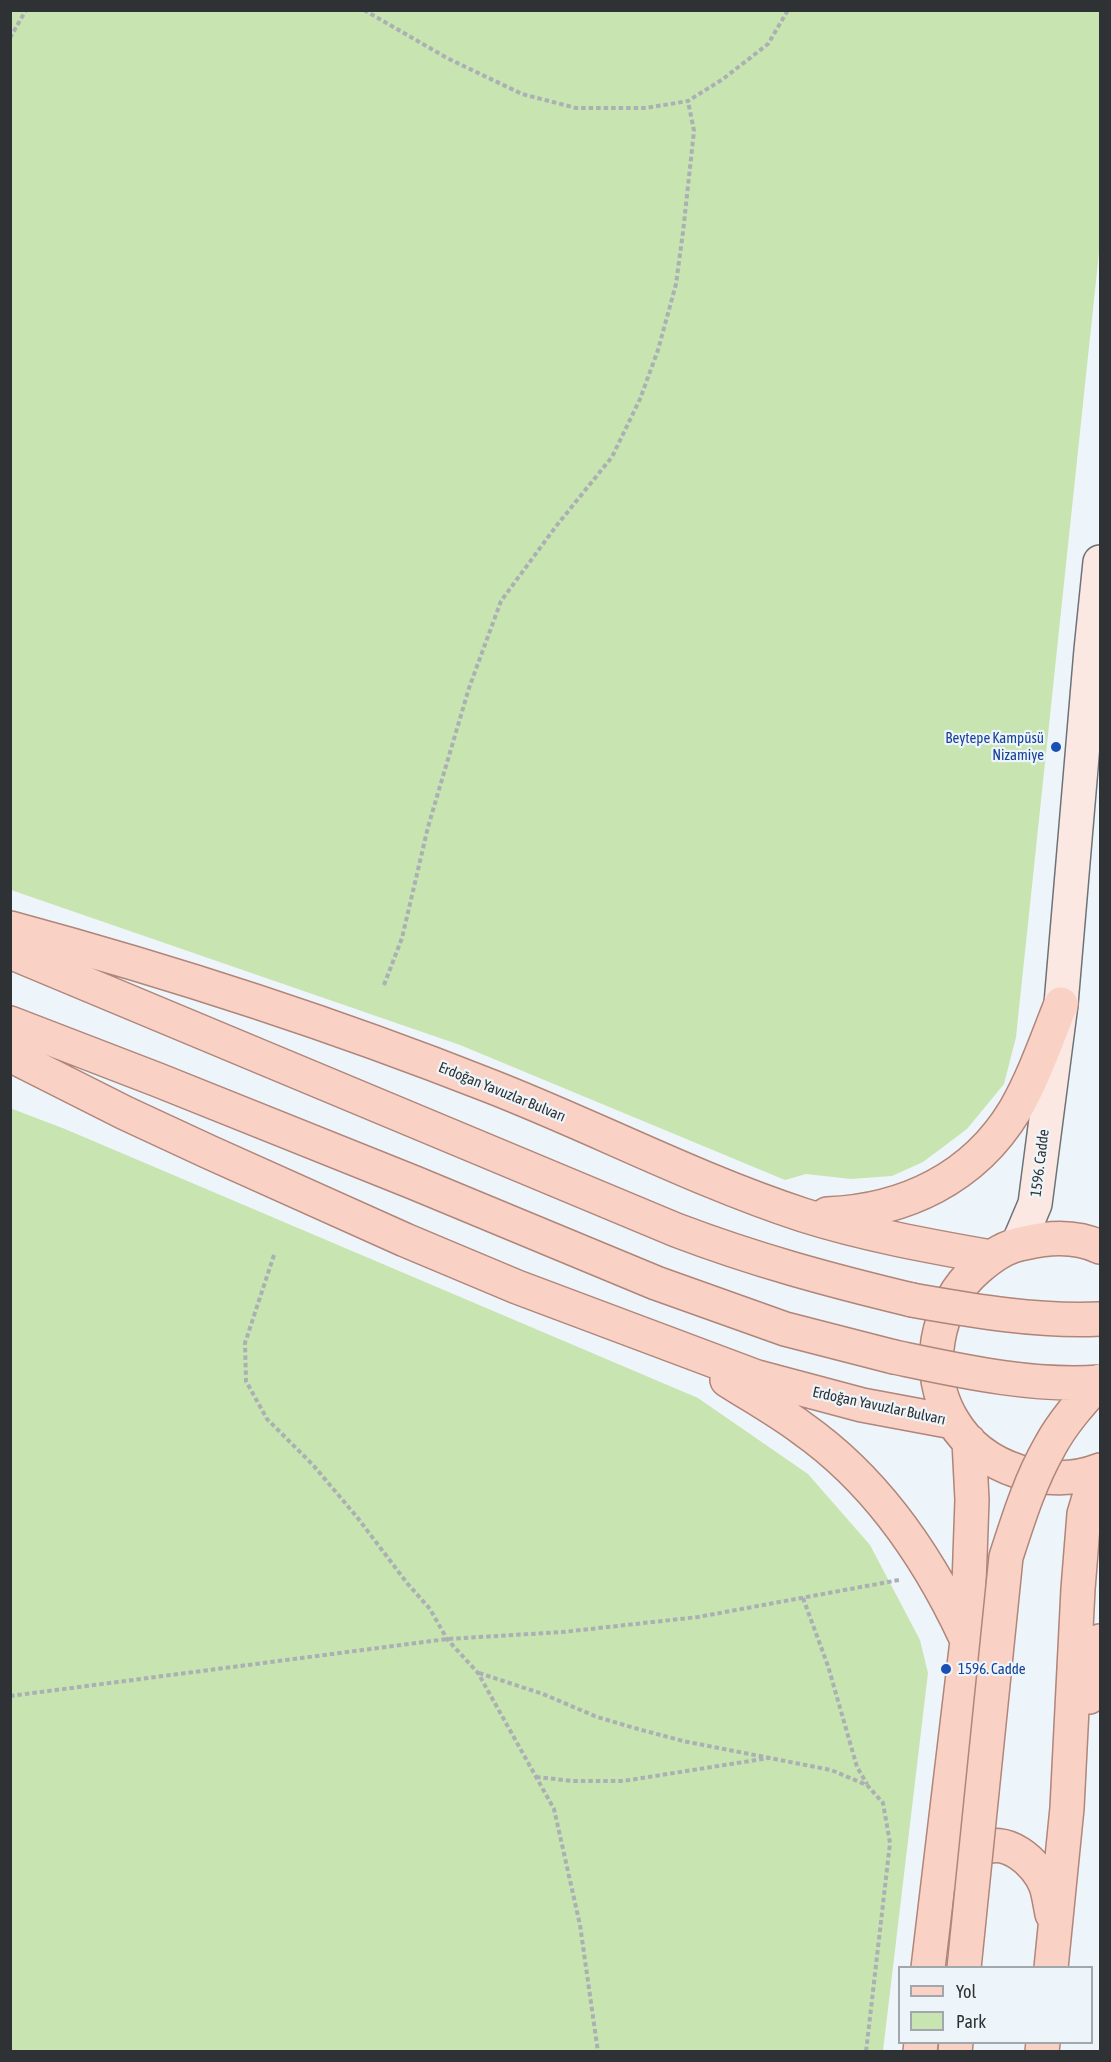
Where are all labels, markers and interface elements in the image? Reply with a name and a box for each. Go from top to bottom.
place label: Beytepe Kampüsü Nizamiye [945,729,1044,764]
marker: Beytepe Kampüsü Nizamiye [1049,740,1063,754]
street label: Erdoğan Yavuzlar Bulvarı [436,1058,568,1126]
street label: 1596. Cadde [1027,1128,1053,1198]
street label: Erdoğan Yavuzlar Bulvarı [811,1383,947,1429]
place label: 1596. Cadde [958,1660,1026,1678]
marker: 1596. Cadde [939,1662,953,1676]
legend [898,1966,1093,2044]
text: Yol [956,1981,976,2002]
text: Park [956,2011,986,2032]

